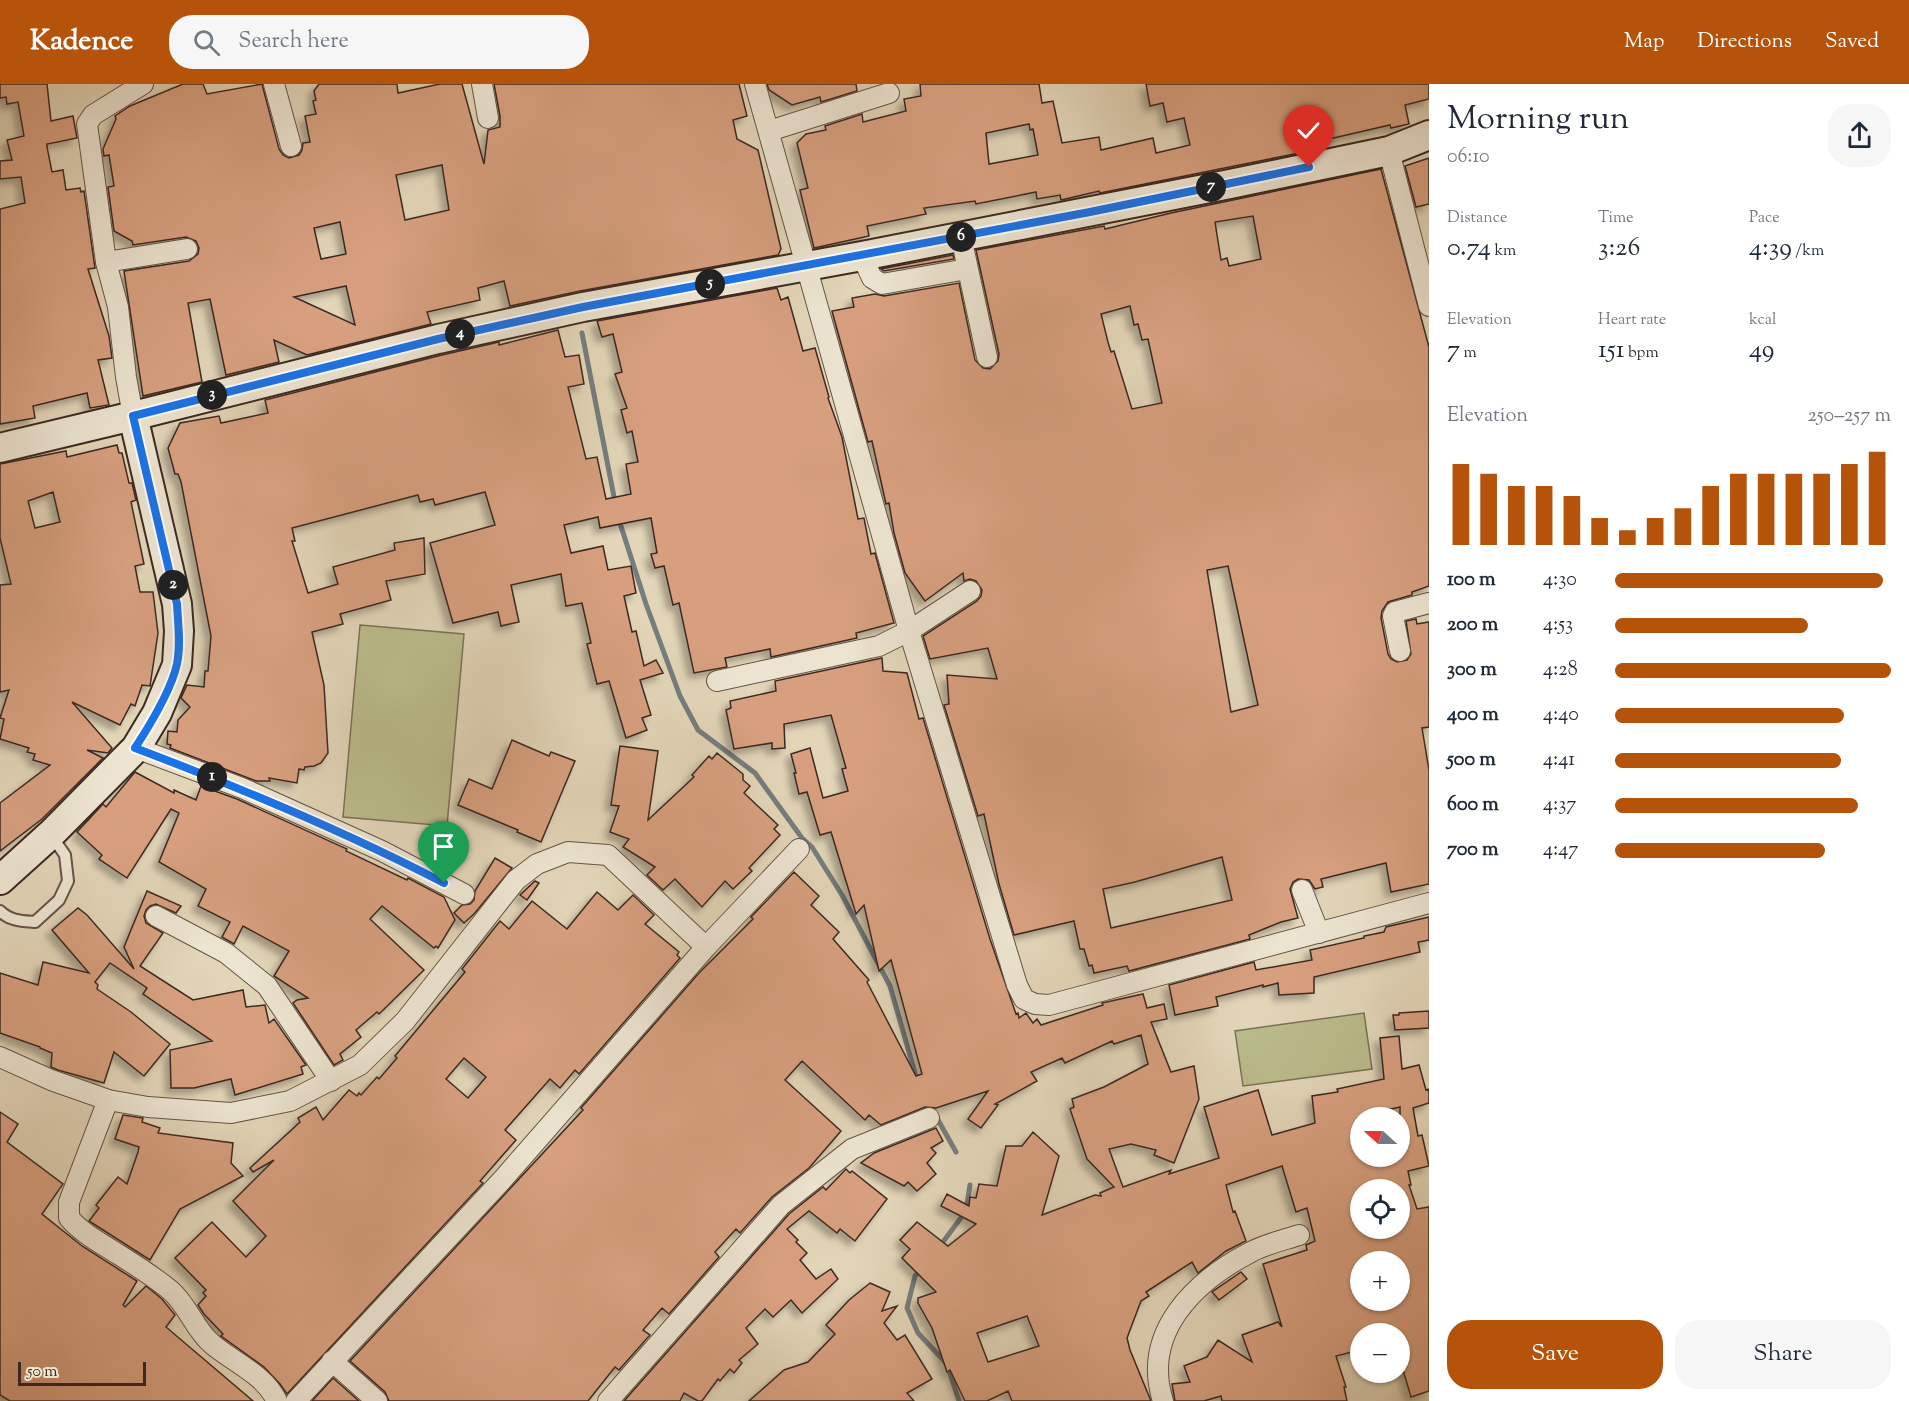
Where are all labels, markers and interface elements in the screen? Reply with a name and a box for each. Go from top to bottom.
search box [169,15,589,69]
text: Kadence [30,22,133,62]
icon: search [190,26,223,59]
text: Search here [238,26,349,58]
text: Map [1624,27,1664,57]
text: Directions [1697,27,1792,57]
text: Saved [1825,27,1879,57]
text: Morning run [1447,96,1629,144]
button: share [1828,104,1891,167]
pin [1283,105,1334,167]
icon: check [1292,114,1325,147]
text: 06:10 [1447,143,1490,172]
pin: 7 [1196,172,1226,202]
text: 7 [1207,175,1215,198]
text: Distance [1447,207,1507,230]
text: Time [1598,207,1634,230]
text: Pace [1749,207,1780,230]
pin: 6 [946,222,976,252]
text: 6 [957,225,965,248]
text: 0.74 [1447,230,1491,267]
text: 3:26 [1598,230,1640,267]
text: 4:39 [1749,230,1792,267]
text: km [1491,240,1516,263]
text: /km [1792,240,1824,263]
pin: 5 [695,269,725,299]
text: 5 [707,272,713,295]
text: Elevation [1447,309,1512,332]
text: Heart rate [1598,309,1666,332]
text: kcal [1749,309,1777,332]
pin: 4 [445,319,475,349]
text: 4 [456,322,464,345]
text: 7 [1447,332,1460,369]
text: 151 [1598,332,1625,369]
text: 49 [1749,332,1775,369]
text: m [1460,342,1477,365]
text: bpm [1625,342,1659,365]
pin: 3 [197,380,227,410]
text: 3 [209,383,215,406]
text: Elevation [1447,402,1528,431]
text: 250–257 m [1807,402,1891,431]
text: 100 m [1447,566,1496,595]
text: 4:30 [1543,566,1577,595]
pin: 2 [158,570,188,600]
text: 2 [169,573,177,596]
text: 200 m [1447,611,1498,640]
text: 4:53 [1543,611,1573,640]
text: 300 m [1447,656,1497,685]
text: 4:28 [1543,656,1578,685]
text: 400 m [1447,701,1499,730]
text: 4:40 [1543,701,1579,730]
text: 500 m [1447,746,1496,775]
text: 4:41 [1543,746,1575,775]
pin: 1 [197,762,227,792]
text: 1 [209,765,215,788]
text: 600 m [1447,791,1499,820]
text: 4:37 [1543,791,1576,820]
pin [418,821,469,883]
icon: arrive [427,830,460,863]
text: 700 m [1447,836,1499,865]
text: 4:47 [1543,836,1578,865]
north arrow [1350,1107,1410,1167]
map controls [1350,1107,1410,1383]
button: locate [1350,1179,1410,1239]
button: + [1350,1251,1410,1311]
button: Save [1447,1320,1663,1389]
button: Share [1675,1320,1891,1389]
button: − [1350,1323,1410,1383]
scale bar [18,1359,146,1386]
text: 50 m [27,1361,58,1384]

